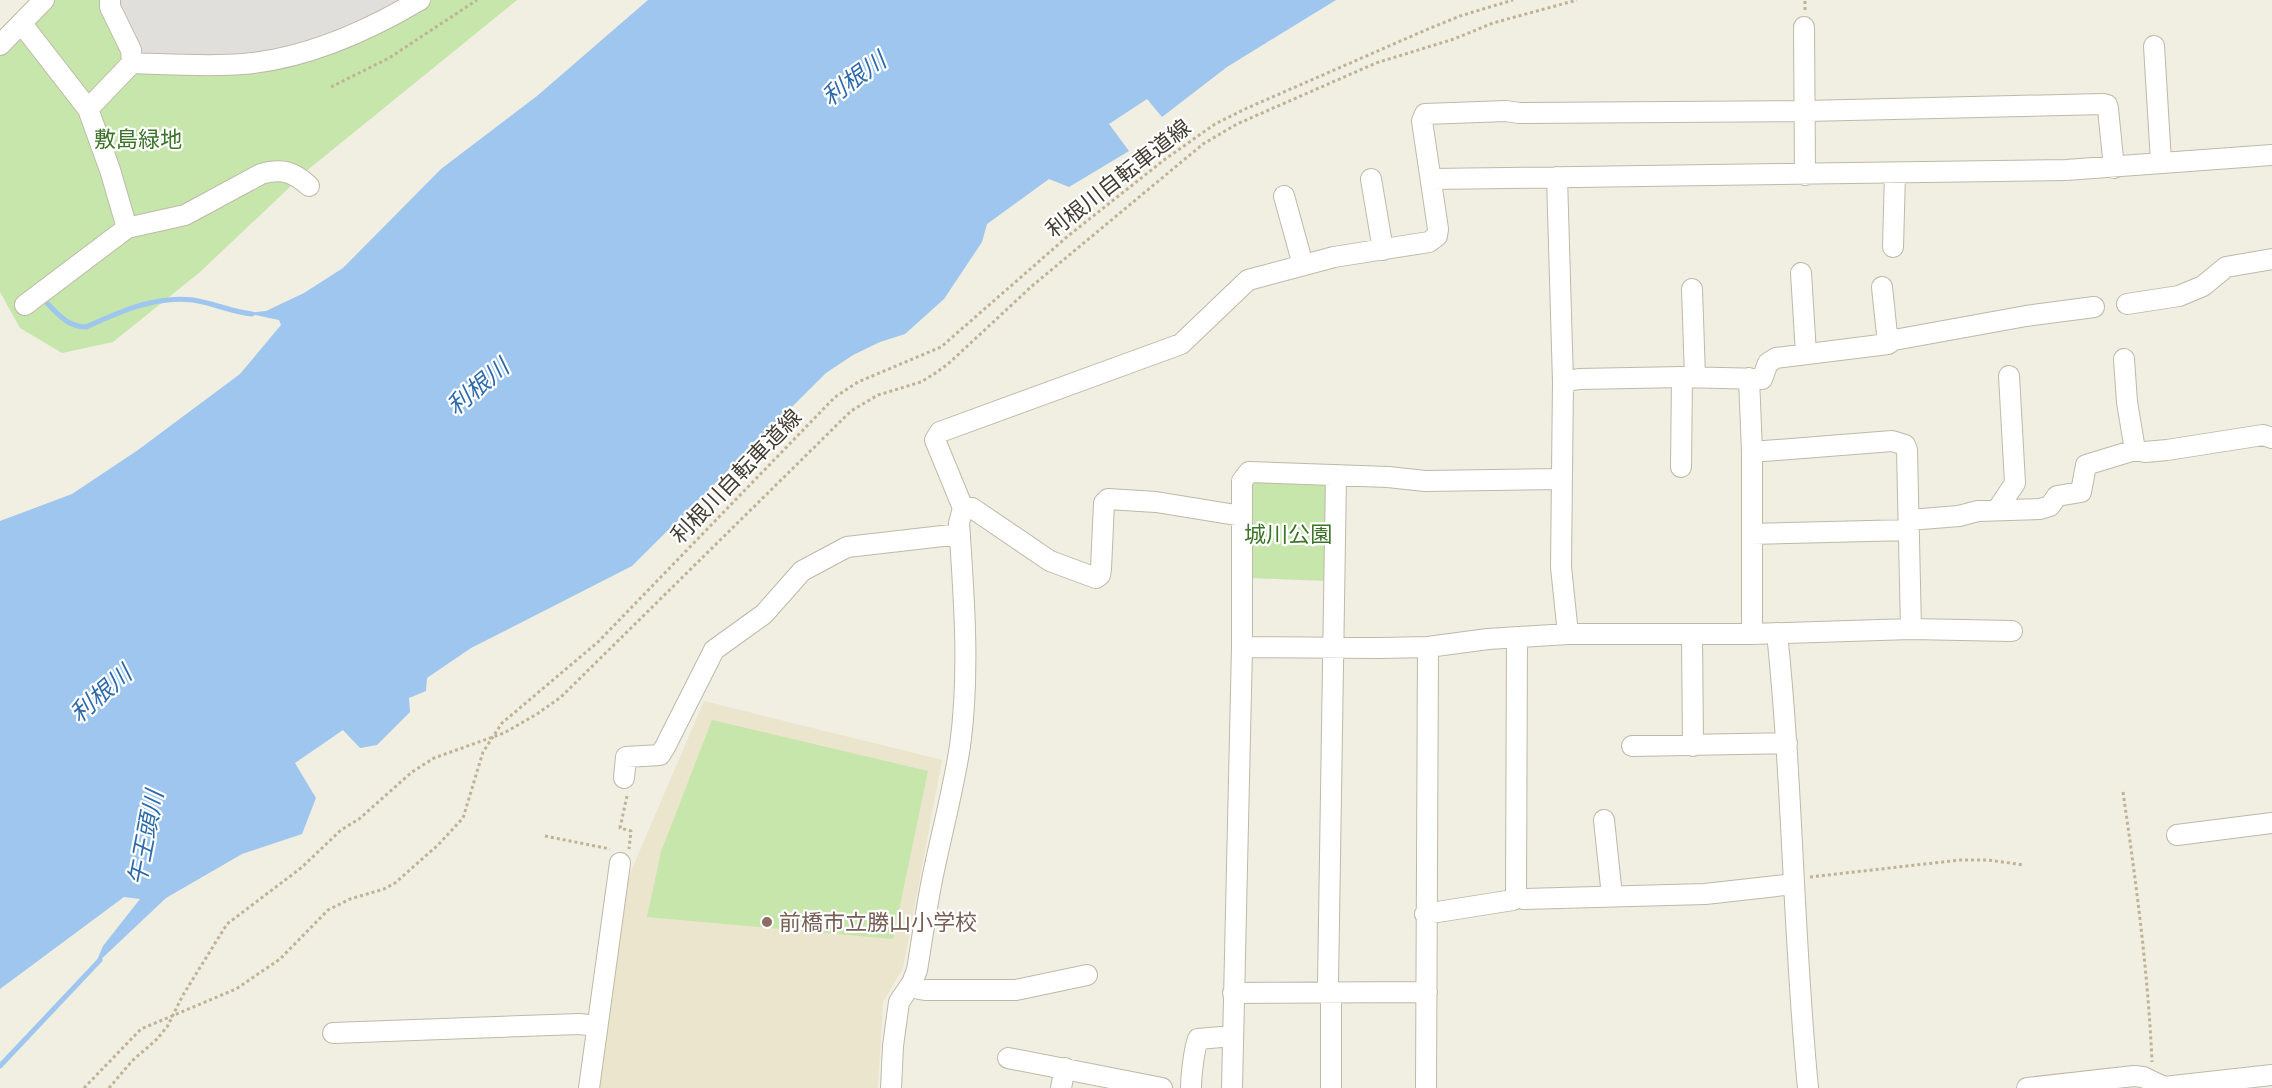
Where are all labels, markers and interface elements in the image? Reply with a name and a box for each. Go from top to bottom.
water label: 利根川 [815,43,894,112]
street label: 利根川自転車道線 [1040,113,1196,243]
park label: 敷島緑地 [94,125,182,153]
water label: 利根川 [440,350,518,422]
street label: 利根川自転車道線 [665,403,807,549]
park label: 城川公園 [1244,520,1332,548]
water label: 利根川 [63,656,140,729]
water label: 午王頭川 [121,785,170,888]
place label: 前橋市立勝山小学校 [779,908,977,936]
marker: 前橋市立勝山小学校 [760,915,774,929]

